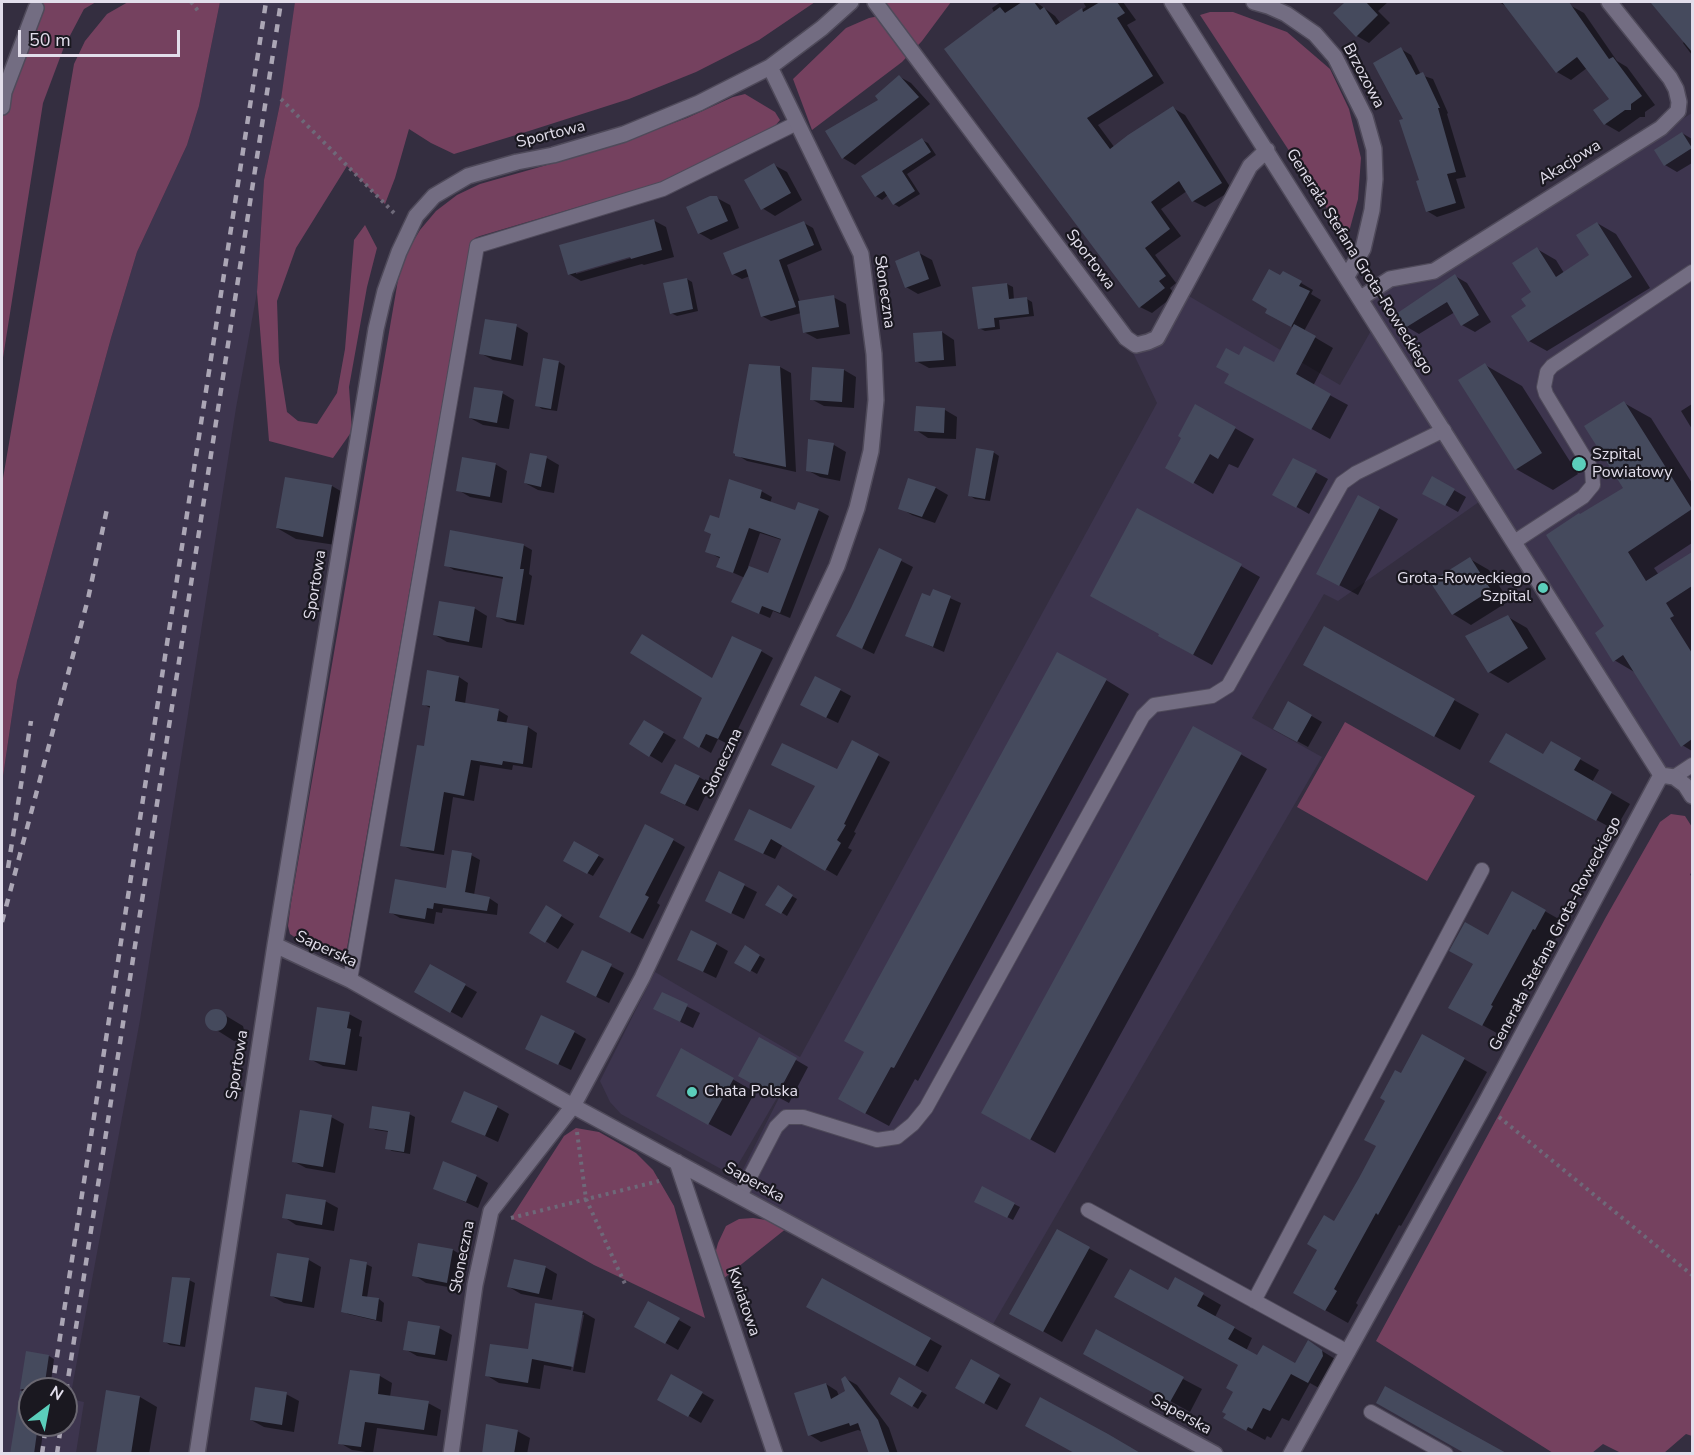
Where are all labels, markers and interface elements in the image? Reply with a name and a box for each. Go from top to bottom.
scale bar [21,18,183,56]
text: 50 m [29,28,71,52]
street label: Brzozowa [1338,40,1388,112]
street label: Sportowa [515,117,587,153]
street label: Akacjowa [1535,136,1605,190]
street label: Generała Stefana Grota-Roweckiego [1281,146,1437,378]
street label: Sportowa [1061,226,1119,294]
street label: Słoneczna [869,254,899,330]
place label: Szpital Powiatowy [1592,445,1672,483]
marker: Szpital Powiatowy [1570,455,1588,473]
street label: Sportowa [301,549,331,621]
place label: Grota-Roweckiego Szpital [1397,569,1531,607]
marker: Grota-Roweckiego Szpital [1536,581,1550,595]
street label: Słoneczna [699,726,747,800]
street label: Generała Stefana Grota-Roweckiego [1486,814,1626,1054]
street label: Saperska [292,927,360,973]
street label: Sportowa [223,1029,253,1101]
place label: Chata Polska [704,1082,798,1102]
marker: Chata Polska [685,1085,699,1099]
street label: Saperska [721,1159,787,1207]
street label: Słoneczna [447,1219,479,1295]
street label: Kwiatowa [722,1265,764,1339]
north arrow [18,1377,78,1437]
text: N [46,1381,67,1406]
street label: Saperska [1148,1391,1214,1439]

